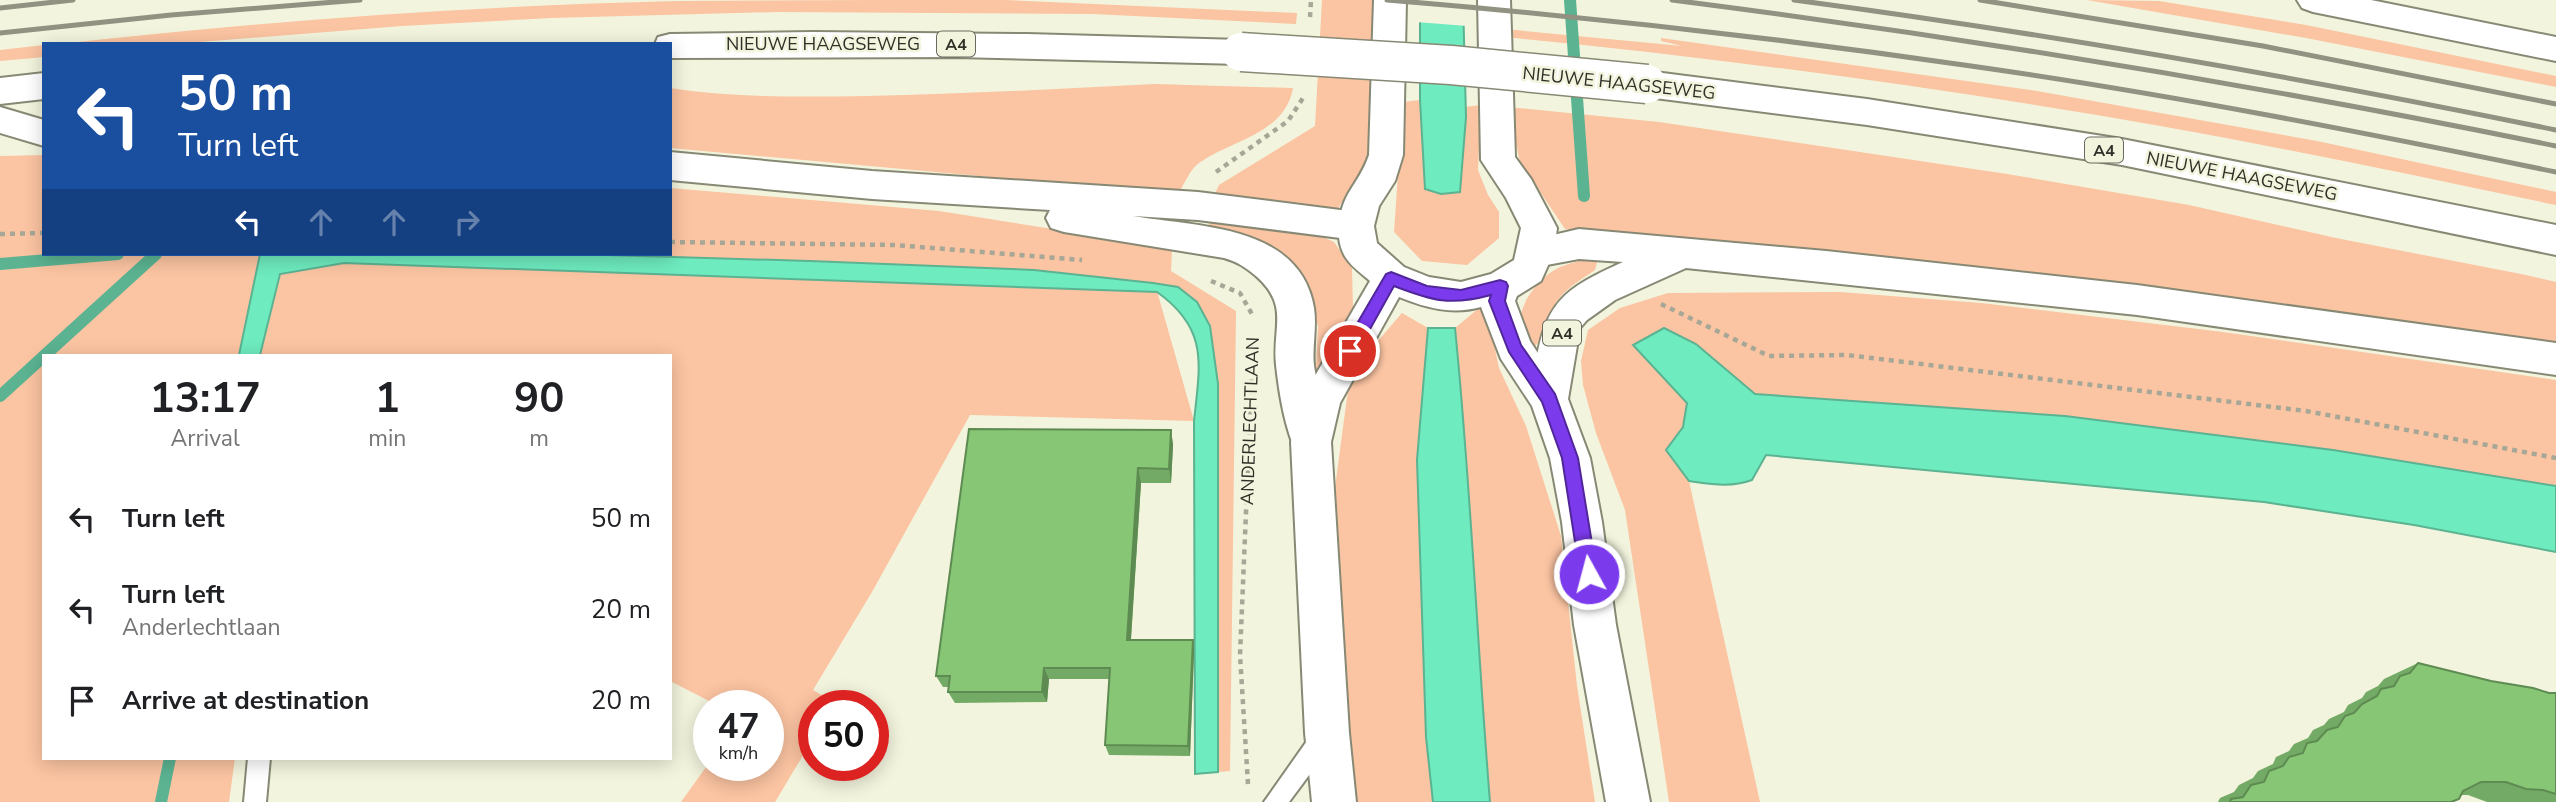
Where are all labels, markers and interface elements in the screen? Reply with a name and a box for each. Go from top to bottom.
street label: NIEUWE HAAGSEWEG [726,32,920,56]
road number: A4 [937,32,975,56]
text: 50 m [178,60,293,127]
street label: NIEUWE HAAGSEWEG [1521,61,1717,105]
icon: left [63,70,154,161]
text: Turn left [178,124,298,167]
road number: A4 [2085,138,2123,162]
street label: NIEUWE HAAGSEWEG [2144,146,2340,206]
icon: left [229,203,267,241]
icon: ahead [302,203,340,241]
icon: ahead [375,203,413,241]
icon: right [448,203,486,241]
road number: A4 [1543,320,1581,346]
pin [1320,321,1380,381]
icon: arrive [1331,332,1369,370]
street label: ANDERLECHTLAAN [1235,337,1265,505]
text: 13:17 [150,370,261,427]
text: 1 [375,370,400,427]
text: 90 [514,370,564,427]
text: Arrival [171,423,240,454]
text: min [368,423,406,454]
text: m [529,423,549,454]
icon: left [63,500,101,538]
text: Turn left [122,501,225,536]
text: 50 m [591,501,651,536]
position arrow [1552,537,1626,611]
text: Turn left [122,577,225,612]
icon: left [63,591,101,629]
text: 20 m [591,592,651,627]
text: Anderlechtlaan [122,612,281,643]
icon: arrive [63,682,101,720]
text: Arrive at destination [122,683,369,718]
text: 20 m [591,683,651,718]
speed limit sign: 50 [798,690,889,781]
text: 47 [717,703,760,750]
text: km/h [719,741,758,765]

